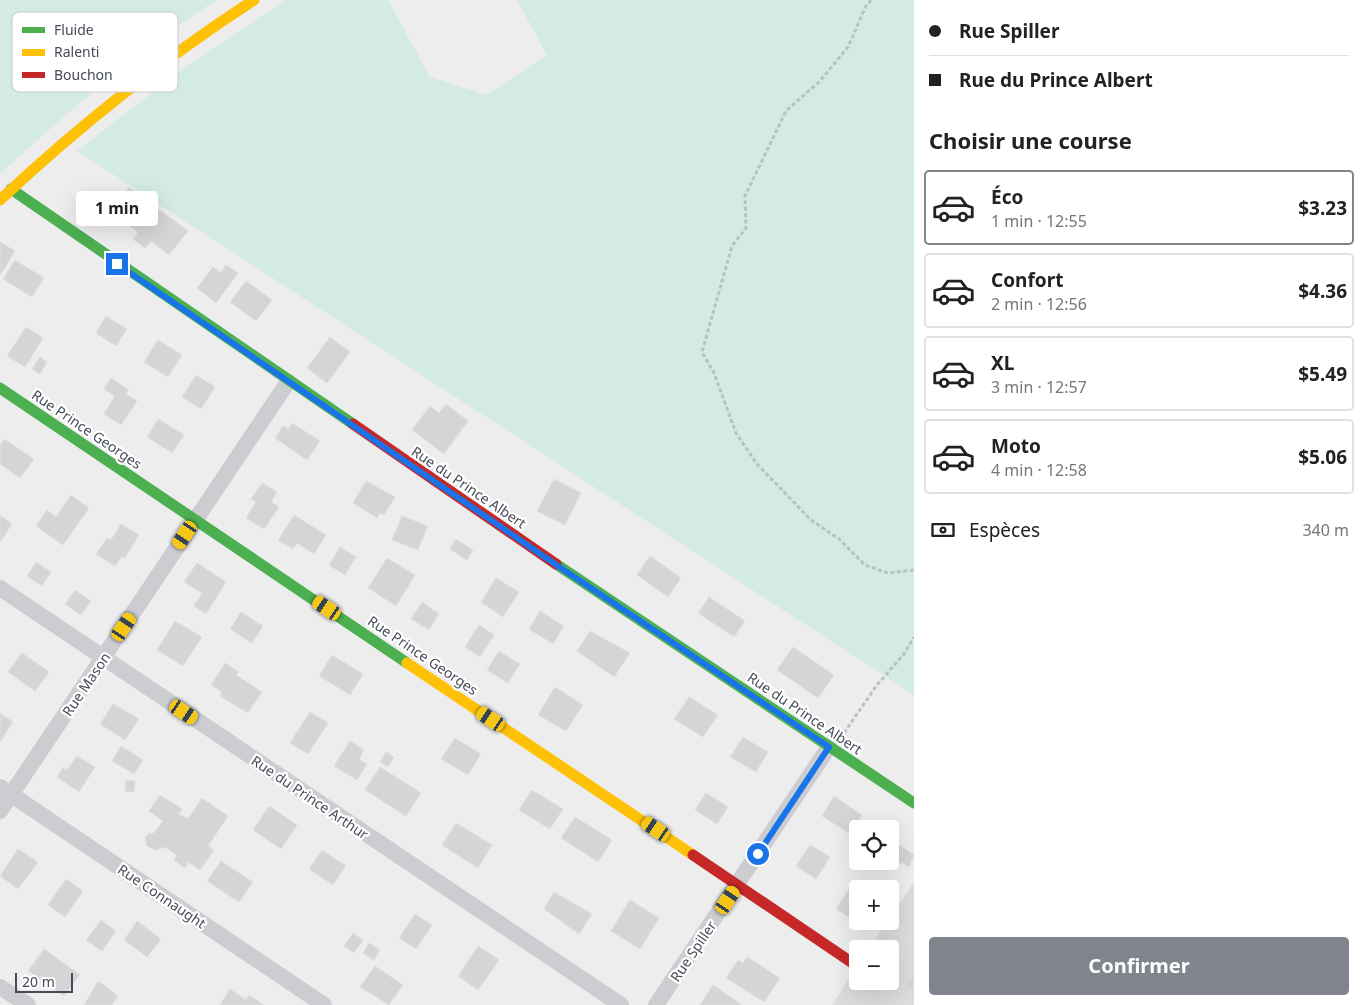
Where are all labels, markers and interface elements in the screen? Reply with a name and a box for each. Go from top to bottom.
legend [12,12,178,92]
text: Rue Spiller [959,18,1059,44]
text: Fluide [54,20,94,39]
text: Ralenti [54,42,99,61]
text: Bouchon [54,65,113,84]
text: Rue du Prince Albert [959,67,1153,93]
text: Choisir une course [929,125,1132,155]
text: Éco [991,184,1023,210]
icon: car [931,185,976,230]
callout: 1 min [76,192,158,226]
text: $3.23 [1298,195,1347,221]
text: 1 min [95,197,139,219]
text: 1 min · 12:55 [991,210,1087,232]
route end [106,253,128,275]
text: Confort [991,267,1063,293]
icon: car [931,268,976,313]
text: $4.36 [1298,278,1347,304]
text: 2 min · 12:56 [991,293,1087,315]
text: XL [991,350,1014,376]
icon: car [931,351,976,396]
text: $5.49 [1298,361,1347,387]
text: 3 min · 12:57 [991,376,1087,398]
street label: Rue Prince Georges [28,385,146,473]
text: Moto [991,433,1041,459]
icon: car [931,434,976,479]
street label: Rue du Prince Albert [408,442,530,532]
text: $5.06 [1298,444,1347,470]
text: 4 min · 12:58 [991,459,1087,481]
icon: cash [929,516,957,544]
text: Espèces [969,517,1040,543]
car [170,518,199,552]
text: 340 m [1302,519,1349,541]
car [310,593,343,623]
car [109,610,138,644]
street label: Rue Prince Georges [364,611,482,699]
street label: Rue Mason [58,648,114,720]
street label: Rue du Prince Albert [744,668,866,758]
car [167,697,200,727]
car [474,704,507,734]
street label: Rue du Prince Arthur [248,751,372,843]
car [639,814,672,844]
map controls [849,820,899,990]
button: locate [849,820,899,870]
route start [747,843,769,865]
street label: Rue Connaught [114,860,210,932]
button: + [849,880,899,930]
car [713,883,742,917]
street label: Rue Spiller [666,917,720,985]
button: Confirmer [929,937,1349,995]
button: − [849,940,899,990]
scale bar [15,970,72,993]
text: 20 m [22,972,55,991]

